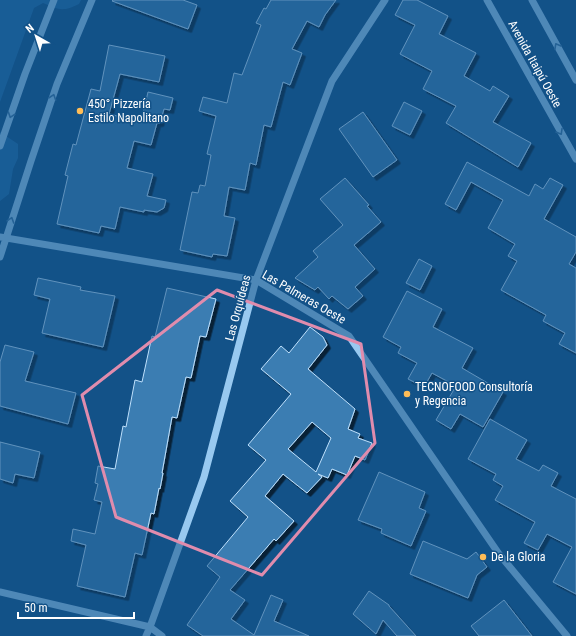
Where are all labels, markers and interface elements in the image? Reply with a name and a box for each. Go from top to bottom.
north arrow [16,16,56,56]
street label: Avenida Itaipú Oeste [505,18,565,110]
text: N [23,21,37,36]
one-way arrow [555,43,562,50]
one-way arrow [48,93,56,100]
place label: 450° Pizzería Estilo Napolitano [88,97,169,125]
marker: 450° Pizzería Estilo Napolitano [75,106,85,116]
one-way arrow [7,111,15,118]
one-way arrow [556,128,563,135]
one-way arrow [7,217,15,224]
street label: Las Palmeras Oeste [260,267,349,327]
street label: Las Orquídeas [222,273,254,343]
place label: TECNOFOOD Consultoría y Regencia [415,380,533,408]
marker: TECNOFOOD Consultoría y Regencia [402,389,412,399]
place label: De la Gloria [491,550,546,564]
marker: De la Gloria [478,552,488,562]
scale bar [18,594,134,620]
text: 50 m [24,601,48,615]

